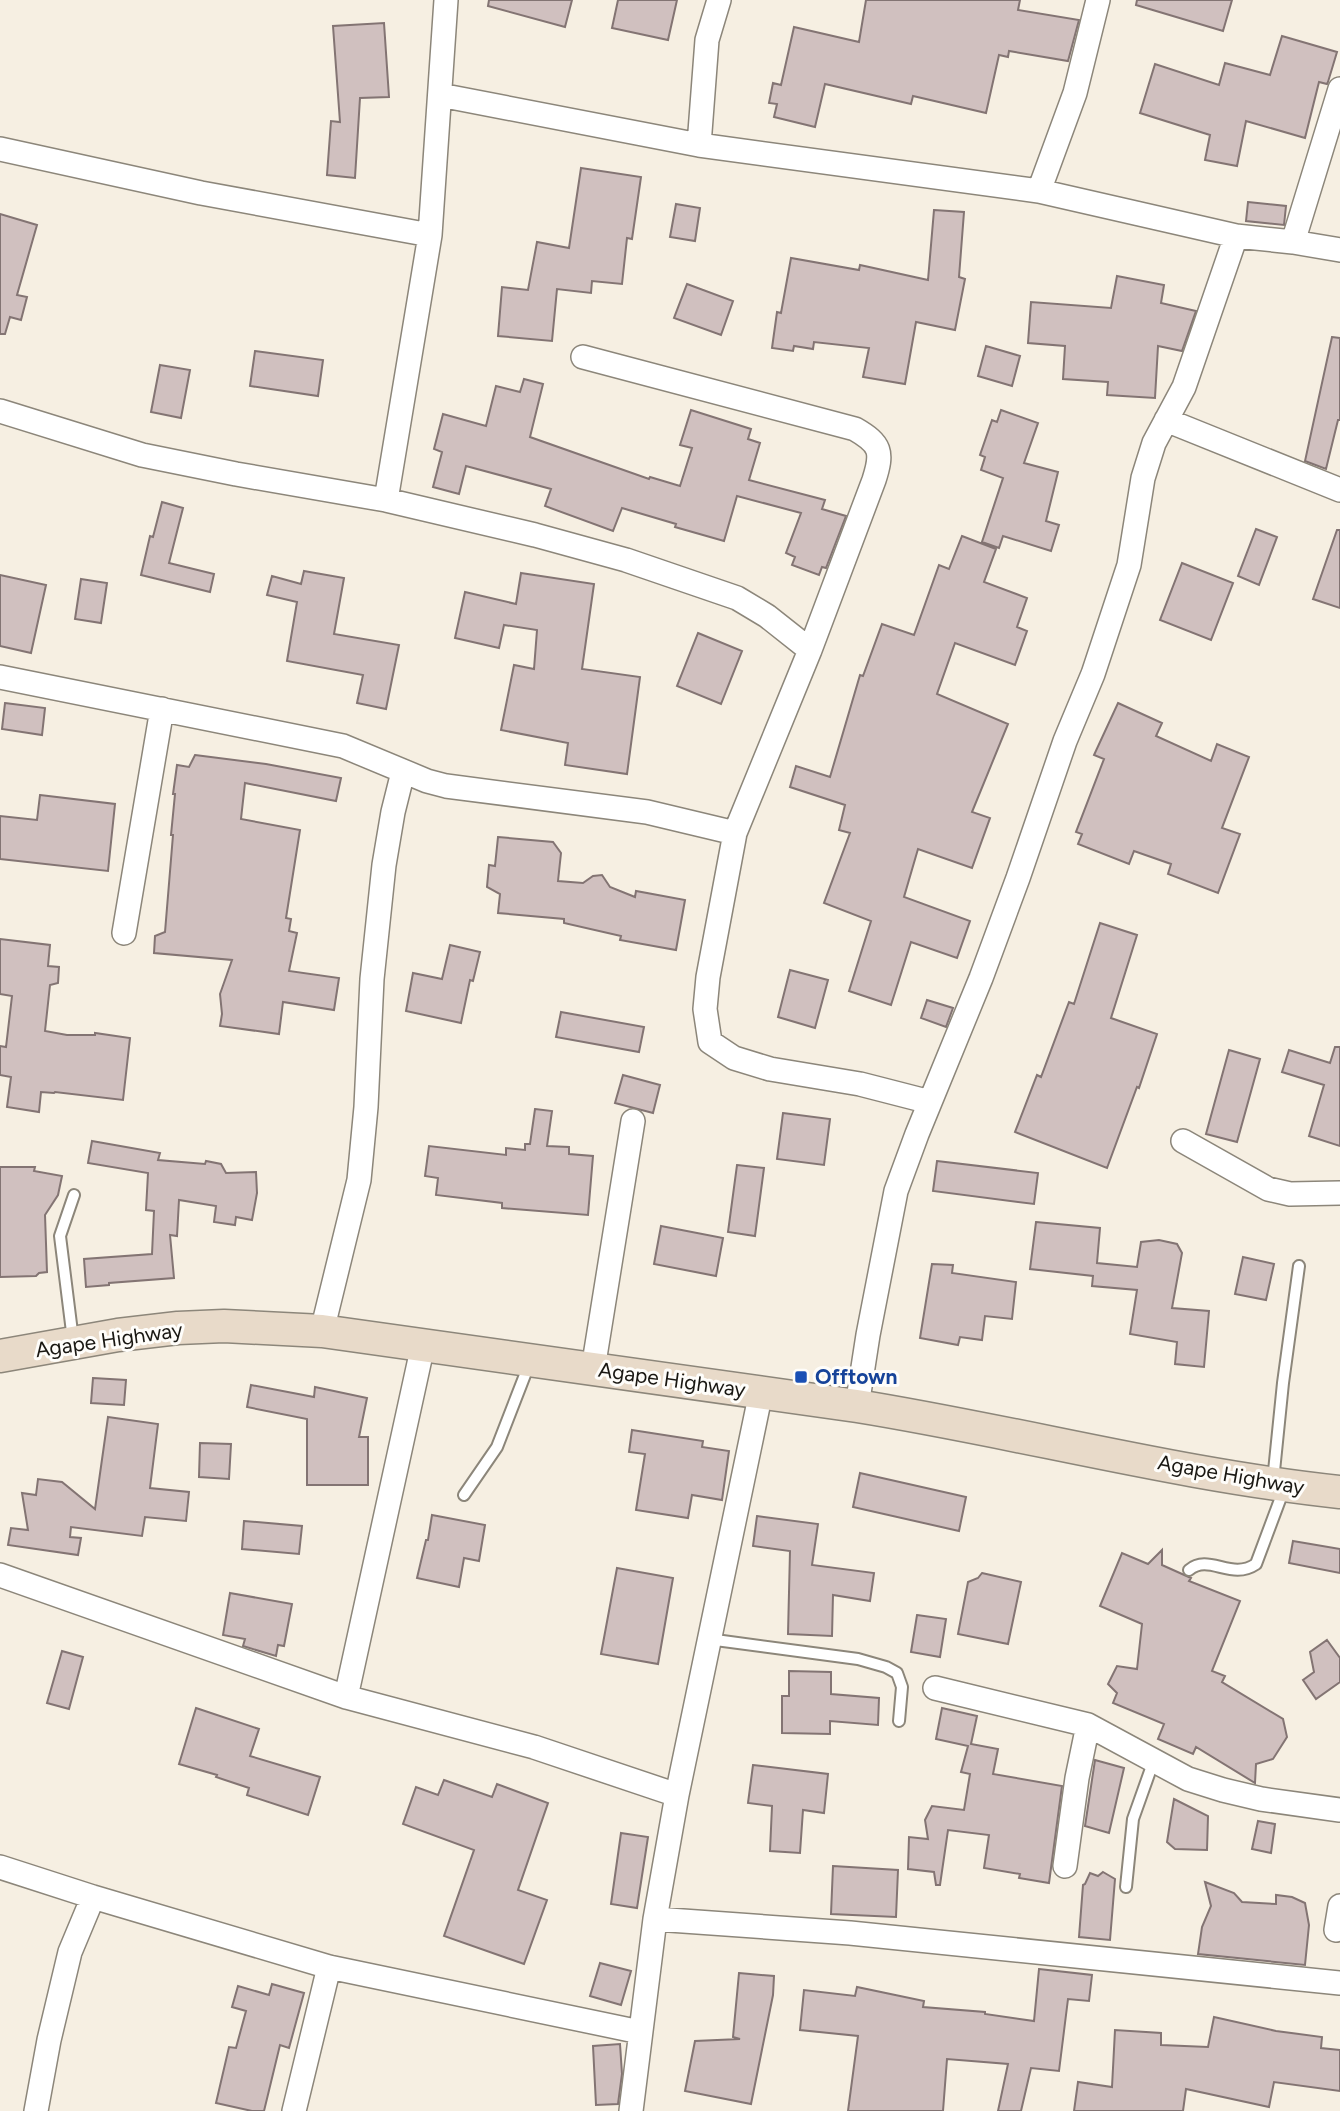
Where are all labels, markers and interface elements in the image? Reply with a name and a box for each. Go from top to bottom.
street label: Agape Highway [34,1317,184,1362]
street label: Agape Highway [597,1357,747,1402]
place label: Offtown [815,1364,898,1389]
marker: Offtown [793,1369,809,1385]
street label: Agape Highway [1156,1449,1306,1500]

